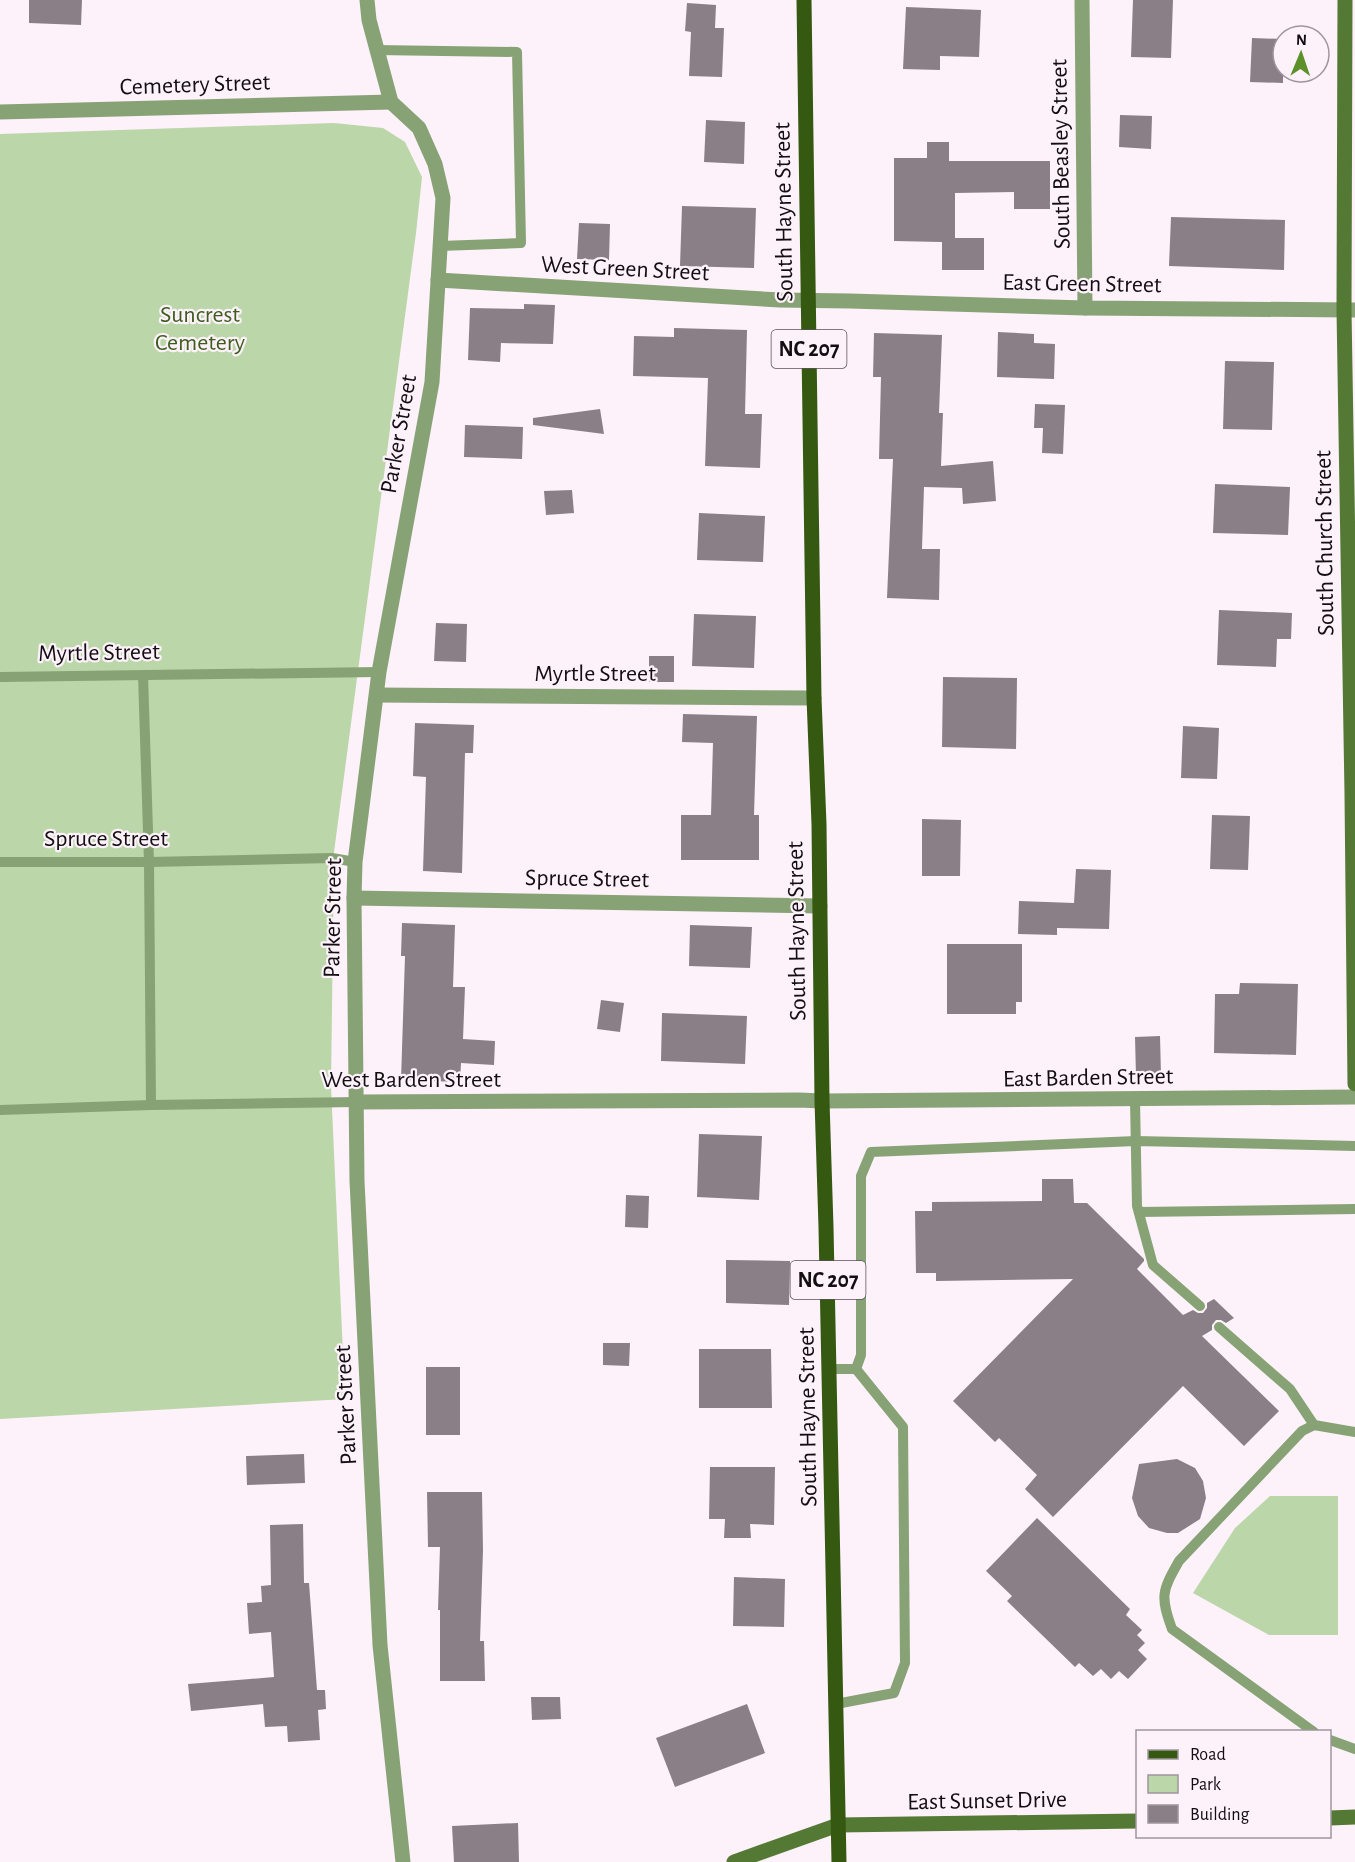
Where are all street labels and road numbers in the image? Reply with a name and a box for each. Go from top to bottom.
street label: South Beasley Street [1047,58,1075,249]
street label: Cemetery Street [119,70,271,100]
street label: South Hayne Street [770,122,798,302]
street label: West Green Street [540,253,710,285]
street label: East Green Street [1002,271,1162,297]
road number: NC 207 [772,330,846,368]
street label: Parker Street [377,372,421,495]
street label: South Church Street [1311,450,1339,636]
street label: Myrtle Street [38,640,160,666]
street label: Myrtle Street [534,662,656,686]
street label: Spruce Street [44,827,168,851]
street label: South Hayne Street [783,841,811,1021]
street label: Parker Street [320,857,346,978]
street label: Spruce Street [525,866,650,892]
street label: East Barden Street [1003,1065,1174,1091]
street label: West Barden Street [321,1068,501,1092]
road number: NC 207 [790,1261,866,1299]
street label: South Hayne Street [794,1327,822,1507]
street label: Parker Street [331,1344,361,1466]
street label: East Sunset Drive [907,1788,1067,1814]

